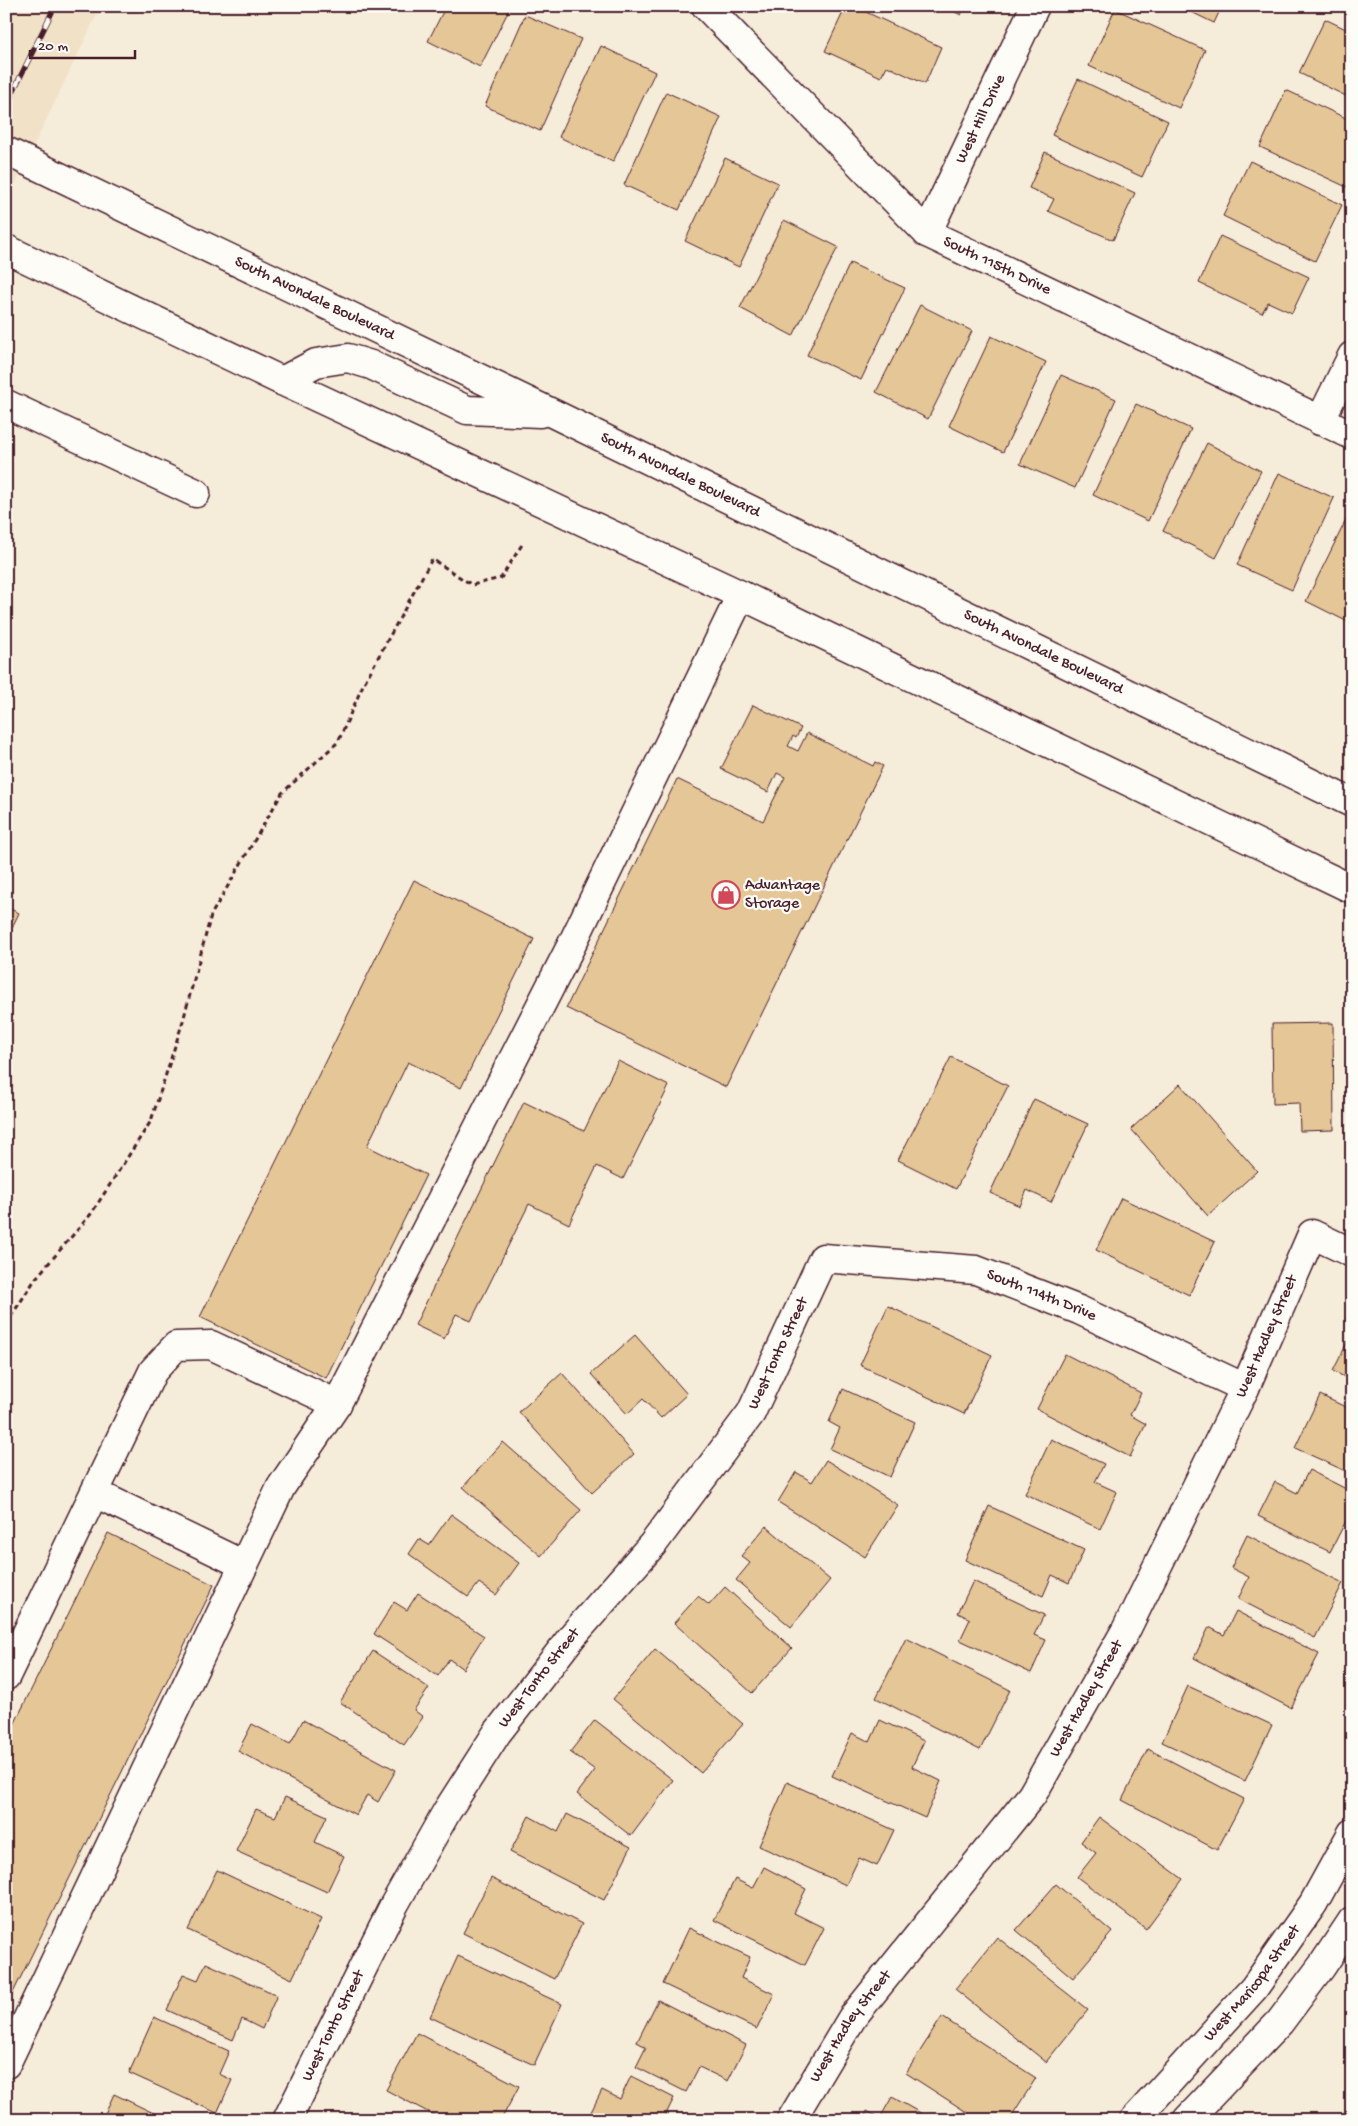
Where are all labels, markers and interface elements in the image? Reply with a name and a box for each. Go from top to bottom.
scale bar [30,28,135,60]
text: 20 m [38,38,68,56]
street label: West Hill Drive [952,71,1011,167]
street label: South 115th Drive [940,232,1054,300]
street label: South Avondale Boulevard [231,252,399,346]
street label: South Avondale Boulevard [597,428,764,523]
street label: South Avondale Boulevard [960,605,1128,700]
place label: Advantage Storage [745,877,821,914]
shop icon: Advantage Storage [711,880,741,910]
street label: South 114th Drive [984,1265,1100,1327]
street label: West Hadley Street [1232,1271,1303,1401]
street label: West Tonto Street [744,1293,813,1413]
street label: West Tonto Street [495,1623,585,1732]
street label: West Hadley Street [1046,1636,1128,1761]
street label: West Maricopa Street [1200,1920,1306,2046]
street label: West Tonto Street [298,1966,370,2085]
street label: West Hadley Street [806,1966,897,2086]

